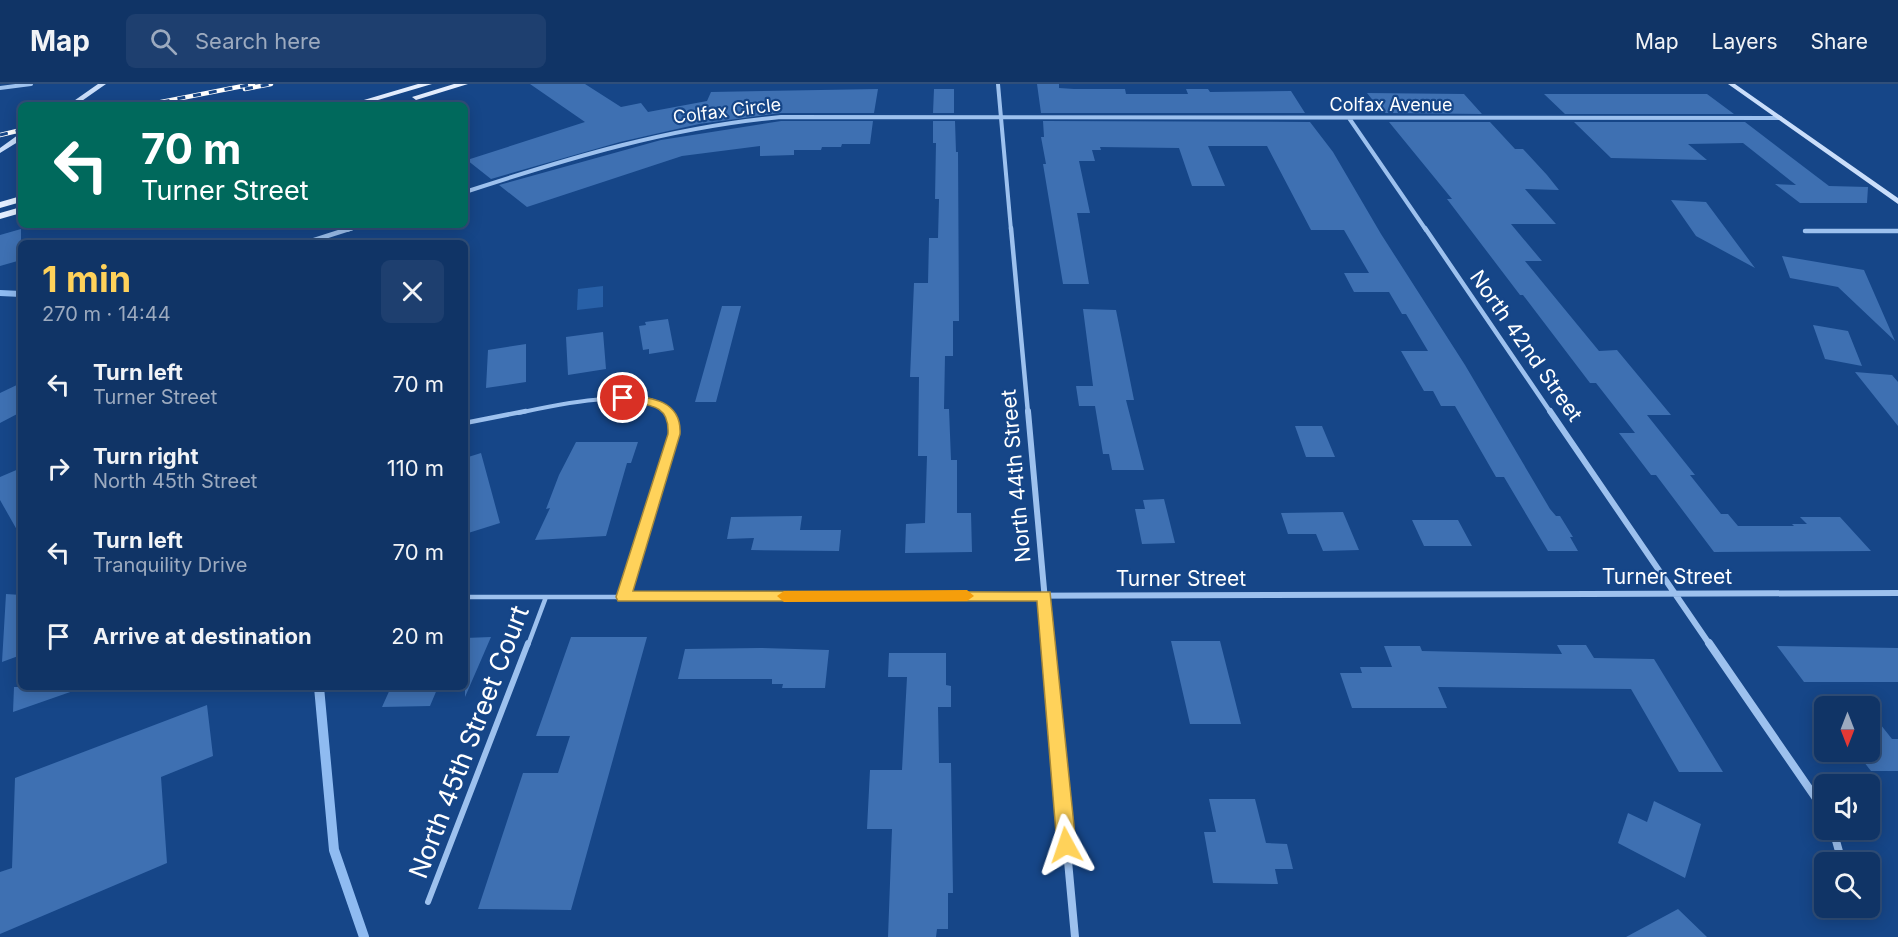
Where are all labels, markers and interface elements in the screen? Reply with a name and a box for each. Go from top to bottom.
search box [126,14,546,68]
text: Map [30,24,90,58]
icon: search [147,25,180,58]
text: Search here [195,28,321,54]
text: Map [1635,29,1679,54]
text: Layers [1712,29,1778,54]
text: Share [1811,29,1868,54]
street label: Colfax Circle [672,93,782,128]
street label: Colfax Avenue [1330,94,1452,115]
text: 70 m [141,123,241,174]
icon: left [42,126,120,204]
text: Turner Street [141,174,309,207]
text: 1 min [42,257,131,301]
button: close [381,260,444,323]
street label: North 42nd Street [1465,265,1588,426]
text: 270 m · 14:44 [42,302,171,326]
text: Turn left [93,359,183,385]
icon: left [42,368,75,401]
text: 70 m [393,371,444,397]
pin [597,372,648,423]
icon: arrive [606,381,639,414]
text: Turner Street [93,385,217,409]
street label: North 44th Street [995,388,1036,564]
text: Turn right [93,443,199,469]
icon: right [42,452,75,485]
text: 110 m [387,455,444,481]
text: North 45th Street [93,469,257,493]
text: Turn left [93,527,183,553]
icon: left [42,536,75,569]
text: 70 m [393,539,444,565]
text: Tranquility Drive [93,553,247,577]
street label: Turner Street [1602,564,1732,589]
street label: Turner Street [1116,566,1246,591]
street label: North 45th Street Court [402,601,535,883]
icon: arrive [42,620,75,653]
text: Arrive at destination [93,623,312,649]
text: 20 m [391,623,444,649]
north arrow [1814,696,1880,762]
map controls [1814,696,1880,918]
button: sound [1814,774,1880,840]
position arrow [1034,813,1098,877]
button: search [1814,852,1880,918]

